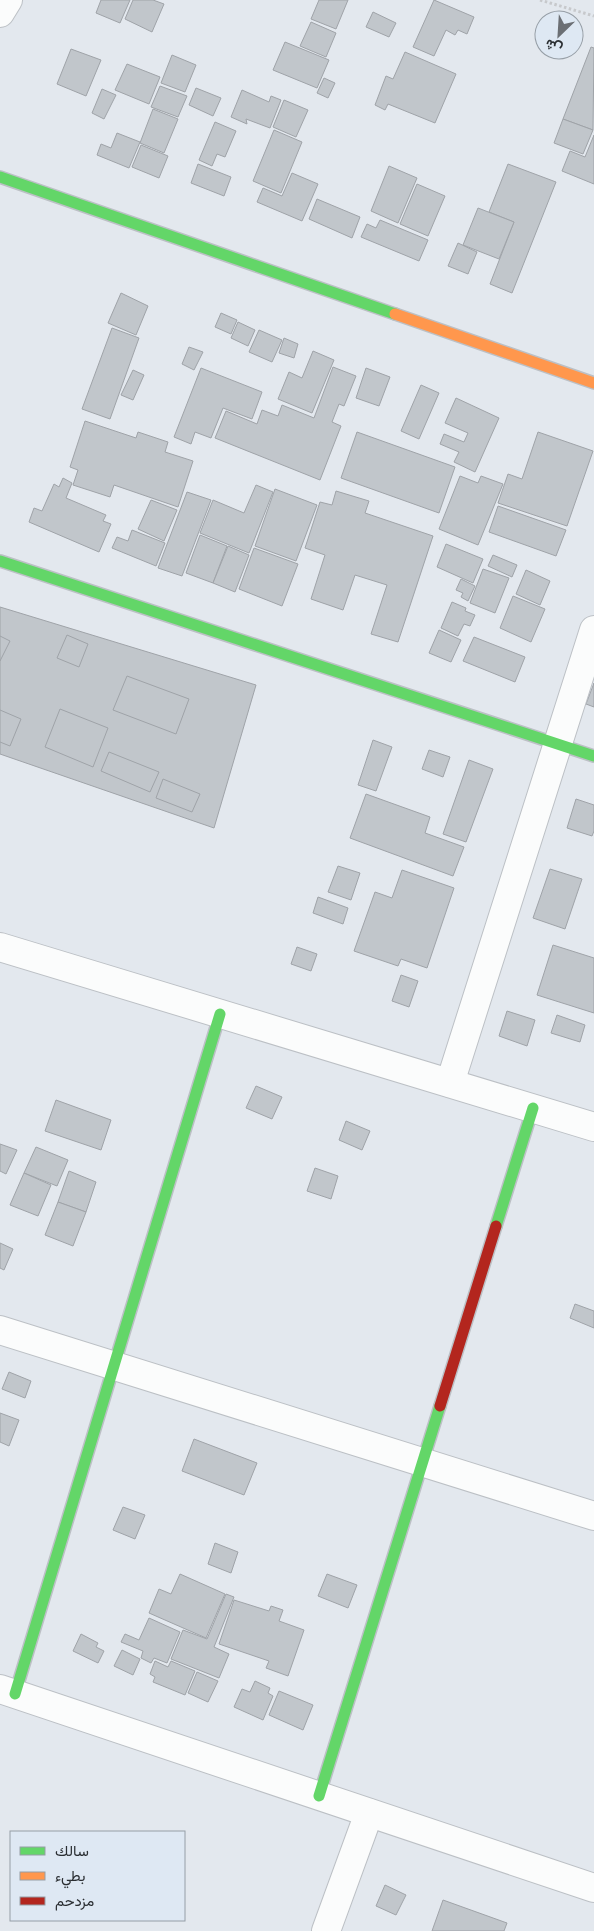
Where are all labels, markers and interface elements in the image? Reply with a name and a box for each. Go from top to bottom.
north arrow [534,10,584,60]
text: ش [542,35,565,58]
legend [10,1831,185,1921]
text: سالك [55,1841,89,1859]
text: بطيء [55,1866,85,1889]
text: مزدحم [55,1891,94,1911]

